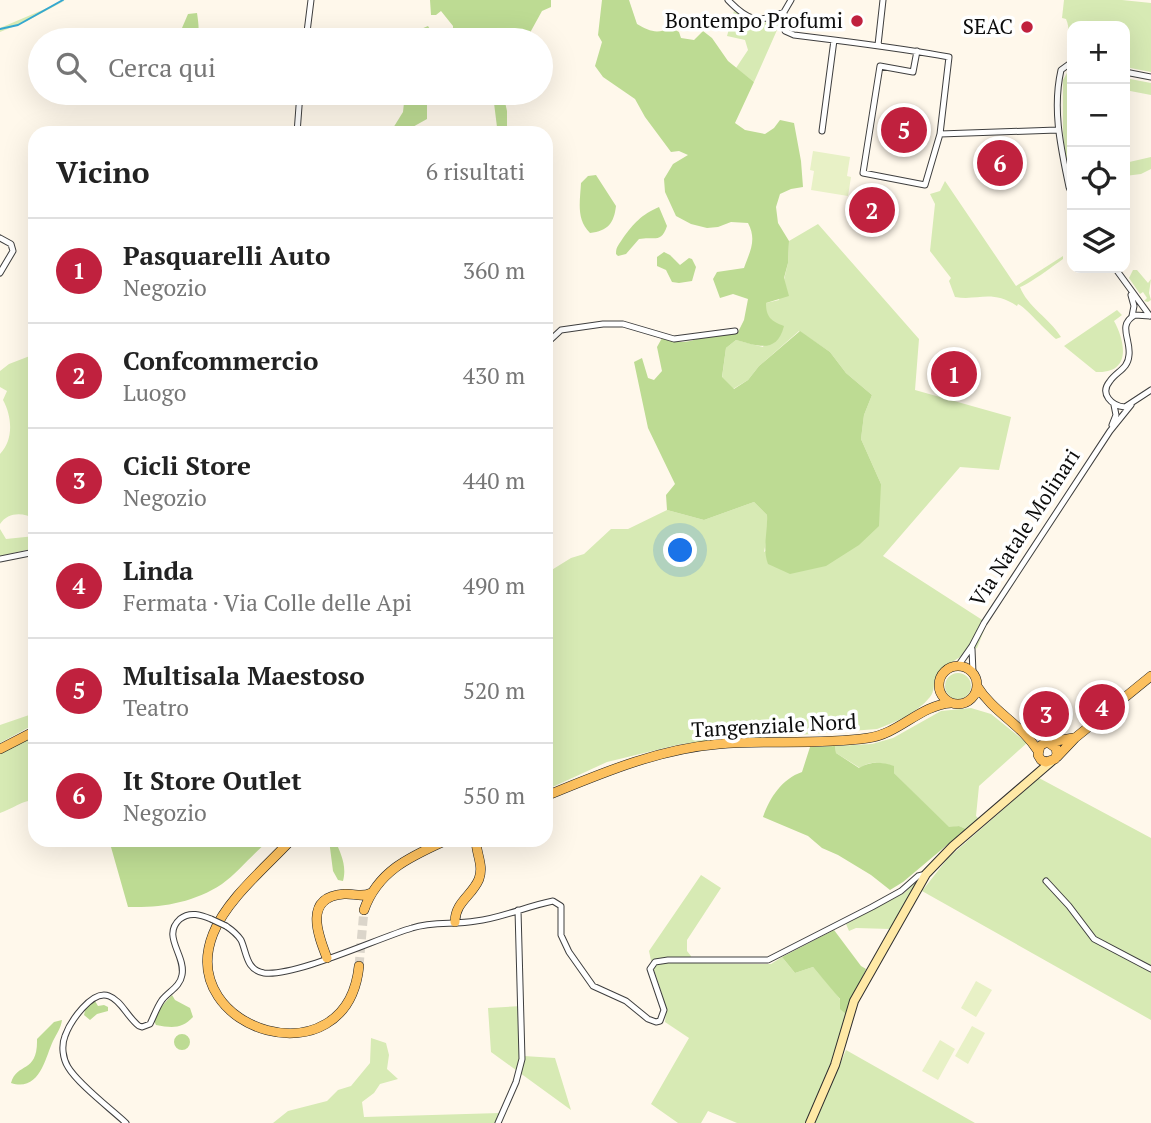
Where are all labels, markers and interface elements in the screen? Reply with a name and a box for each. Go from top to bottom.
place label: Bontempo Profumi [665,6,843,34]
place label: SEAC [963,12,1013,40]
marker: Bontempo Profumi [849,13,865,29]
marker: SEAC [1019,19,1035,35]
map controls [1067,21,1130,273]
button: + [1067,21,1130,84]
search box [28,28,553,105]
icon: search [52,48,90,86]
text: Cerca qui [108,50,216,84]
button: − [1067,84,1130,147]
pin: 5 [881,104,927,156]
pin: 6 [977,137,1023,189]
button: locate [1067,147,1130,210]
text: Vicino [56,152,150,192]
text: 6 risultati [426,156,525,187]
pin: 2 [849,184,895,236]
button: layers [1067,210,1130,273]
text: Pasquarelli Auto [123,238,330,272]
text: 1 [73,255,86,286]
text: 360 m [463,255,525,286]
text: Negozio [123,272,207,303]
text: Confcommercio [123,343,318,377]
pin: 1 [931,348,977,400]
text: 2 [73,360,86,391]
text: 430 m [463,360,525,391]
text: Luogo [123,377,186,408]
street label: Via Natale Molinari [963,443,1086,612]
text: Cicli Store [123,448,251,482]
text: 3 [73,465,86,496]
text: 440 m [463,465,525,496]
text: Negozio [123,482,207,513]
your location [663,533,697,567]
text: Linda [123,553,194,587]
text: 4 [73,570,86,601]
text: 490 m [463,570,525,601]
text: Fermata · Via Colle delle Api [123,587,412,618]
text: Multisala Maestoso [123,658,365,692]
text: 5 [73,675,86,706]
text: 520 m [463,675,525,706]
pin: 4 [1079,681,1125,733]
pin: 3 [1023,688,1069,740]
text: Teatro [123,692,189,723]
street label: Tangenziale Nord [691,707,858,743]
text: It Store Outlet [123,763,302,797]
text: 6 [73,780,86,811]
text: 550 m [463,780,525,811]
text: Negozio [123,797,207,828]

